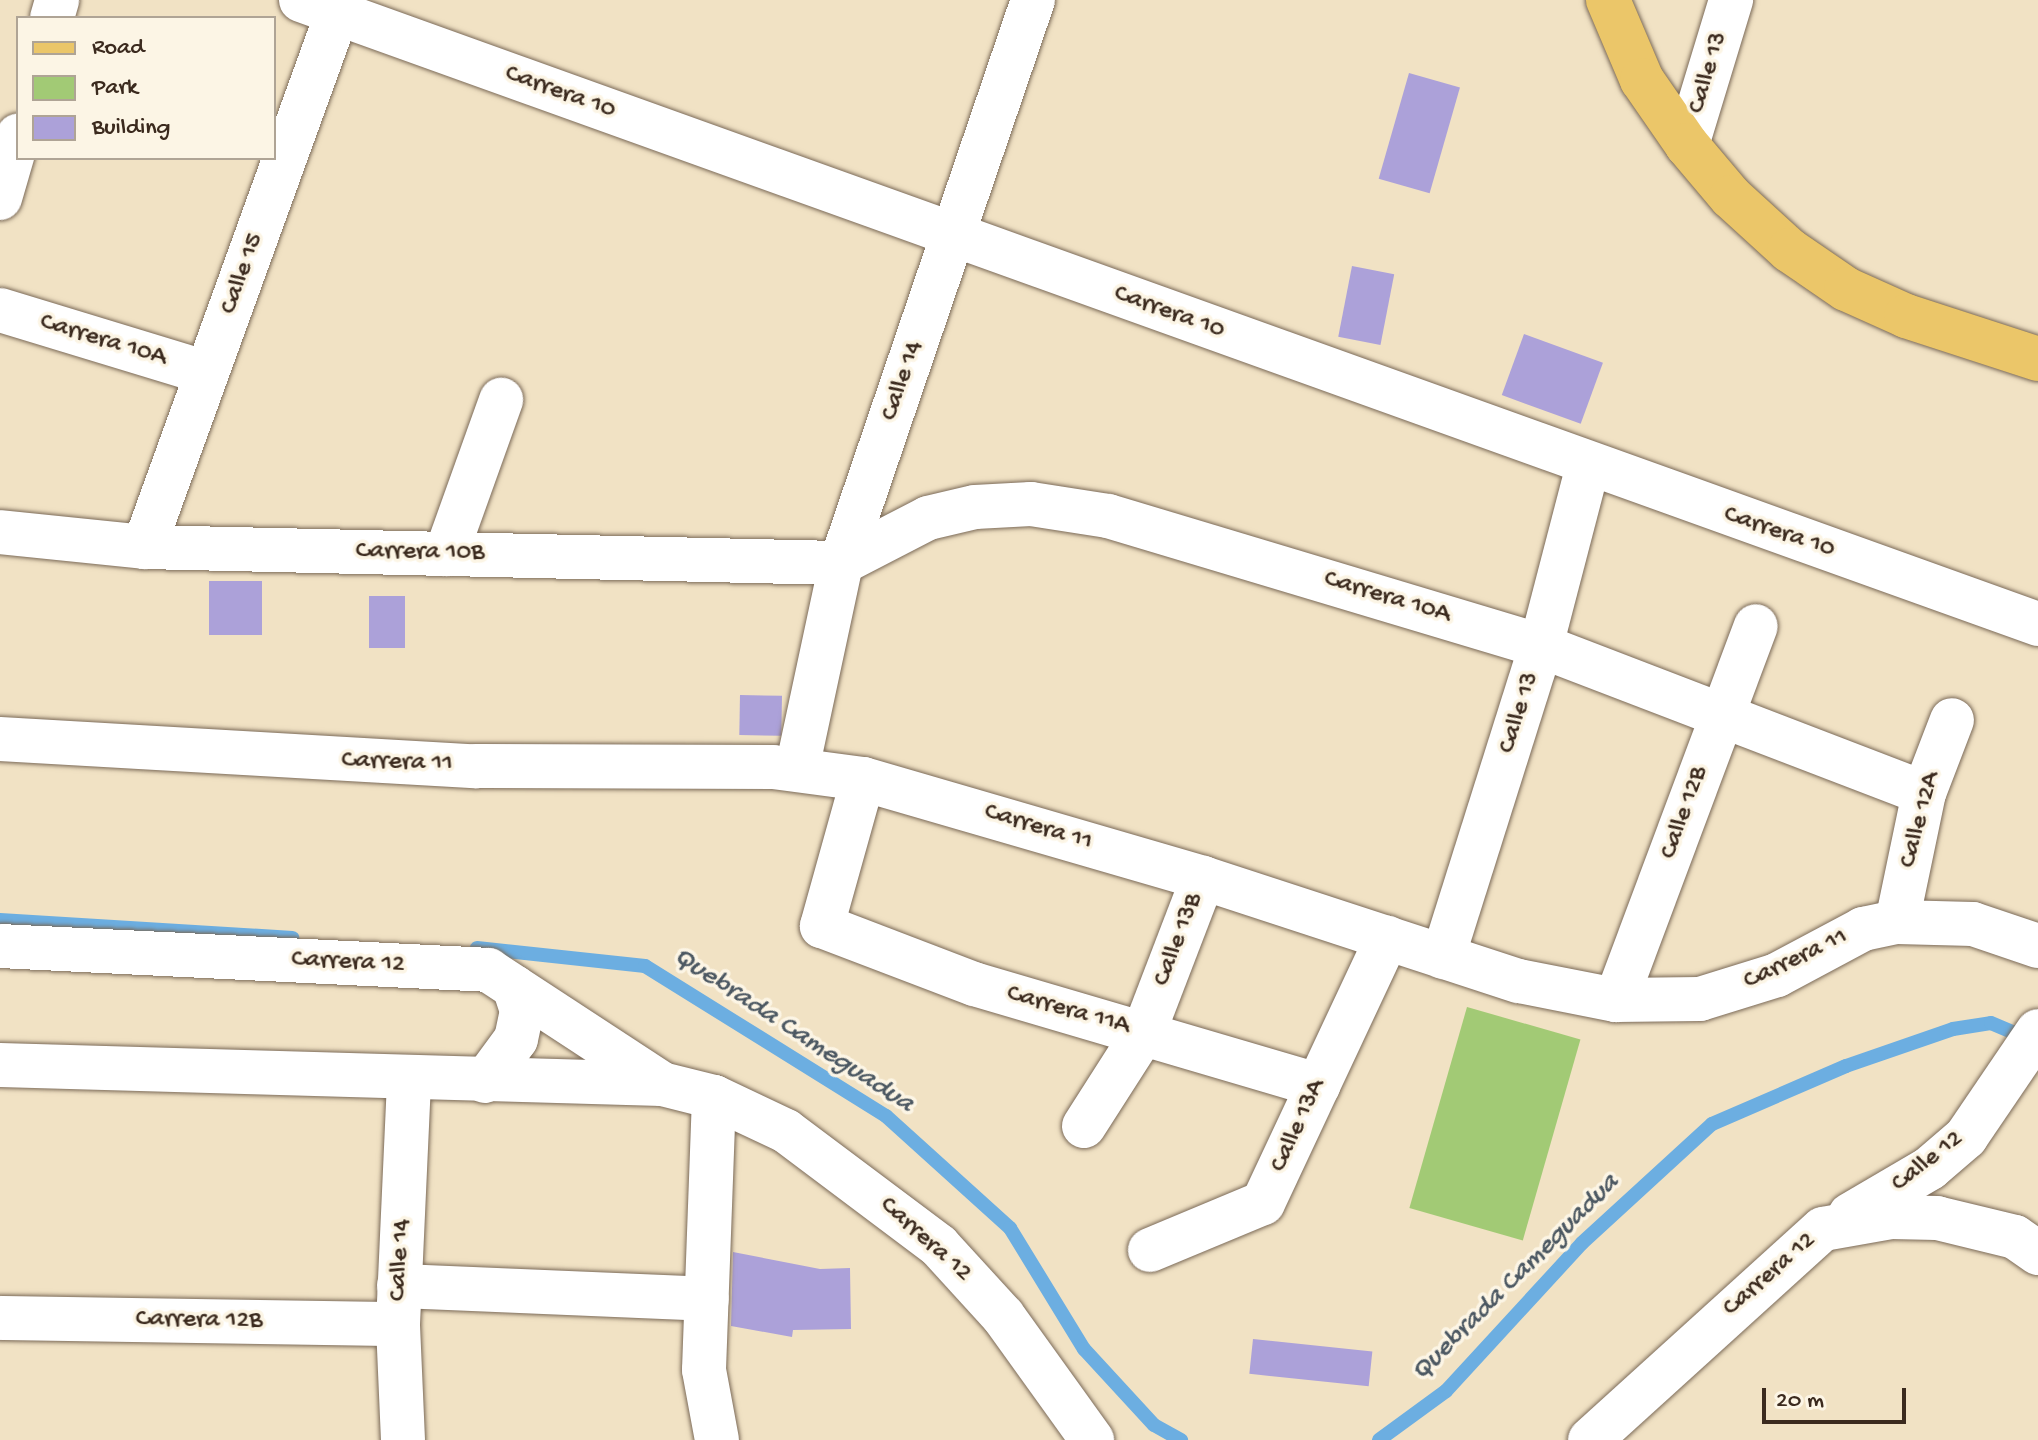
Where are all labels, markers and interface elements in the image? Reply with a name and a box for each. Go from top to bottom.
legend [16,16,276,160]
street label: Calle 13 [1682,28,1736,118]
text: Road [92,34,144,63]
street label: Carrera 10 [500,59,620,127]
text: Park [92,74,138,103]
text: Building [92,114,170,143]
street label: Calle 15 [214,229,272,319]
street label: Carrera 10 [1109,279,1229,347]
street label: Carrera 10A [36,307,170,375]
street label: Calle 14 [875,337,931,425]
street label: Carrera 10 [1719,499,1839,567]
street label: Carrera 10B [355,536,485,570]
street label: Carrera 10A [1320,564,1454,632]
street label: Calle 13 [1492,668,1548,758]
street label: Carrera 11 [341,745,453,781]
street label: Calle 12B [1654,763,1716,863]
street label: Calle 12A [1893,769,1949,871]
street label: Carrera 11 [980,797,1096,859]
street label: Calle 13B [1147,889,1211,991]
street label: Carrera 11 [1739,922,1853,998]
water label: Quebrada Cameguadua [666,941,920,1121]
street label: Carrera 12 [291,944,405,982]
street label: Carrera 11A [1003,979,1133,1043]
street label: Calle 13A [1264,1075,1334,1177]
street label: Calle 12 [1886,1124,1970,1200]
water label: Quebrada Cameguadua [1405,1167,1627,1389]
street label: Carrera 12 [872,1190,978,1290]
street label: Calle 14 [383,1218,419,1302]
street label: Carrera 12 [1717,1226,1823,1324]
street label: Carrera 12B [135,1304,263,1338]
scale bar [1766,1372,1910,1422]
text: 20 m [1776,1387,1824,1416]

